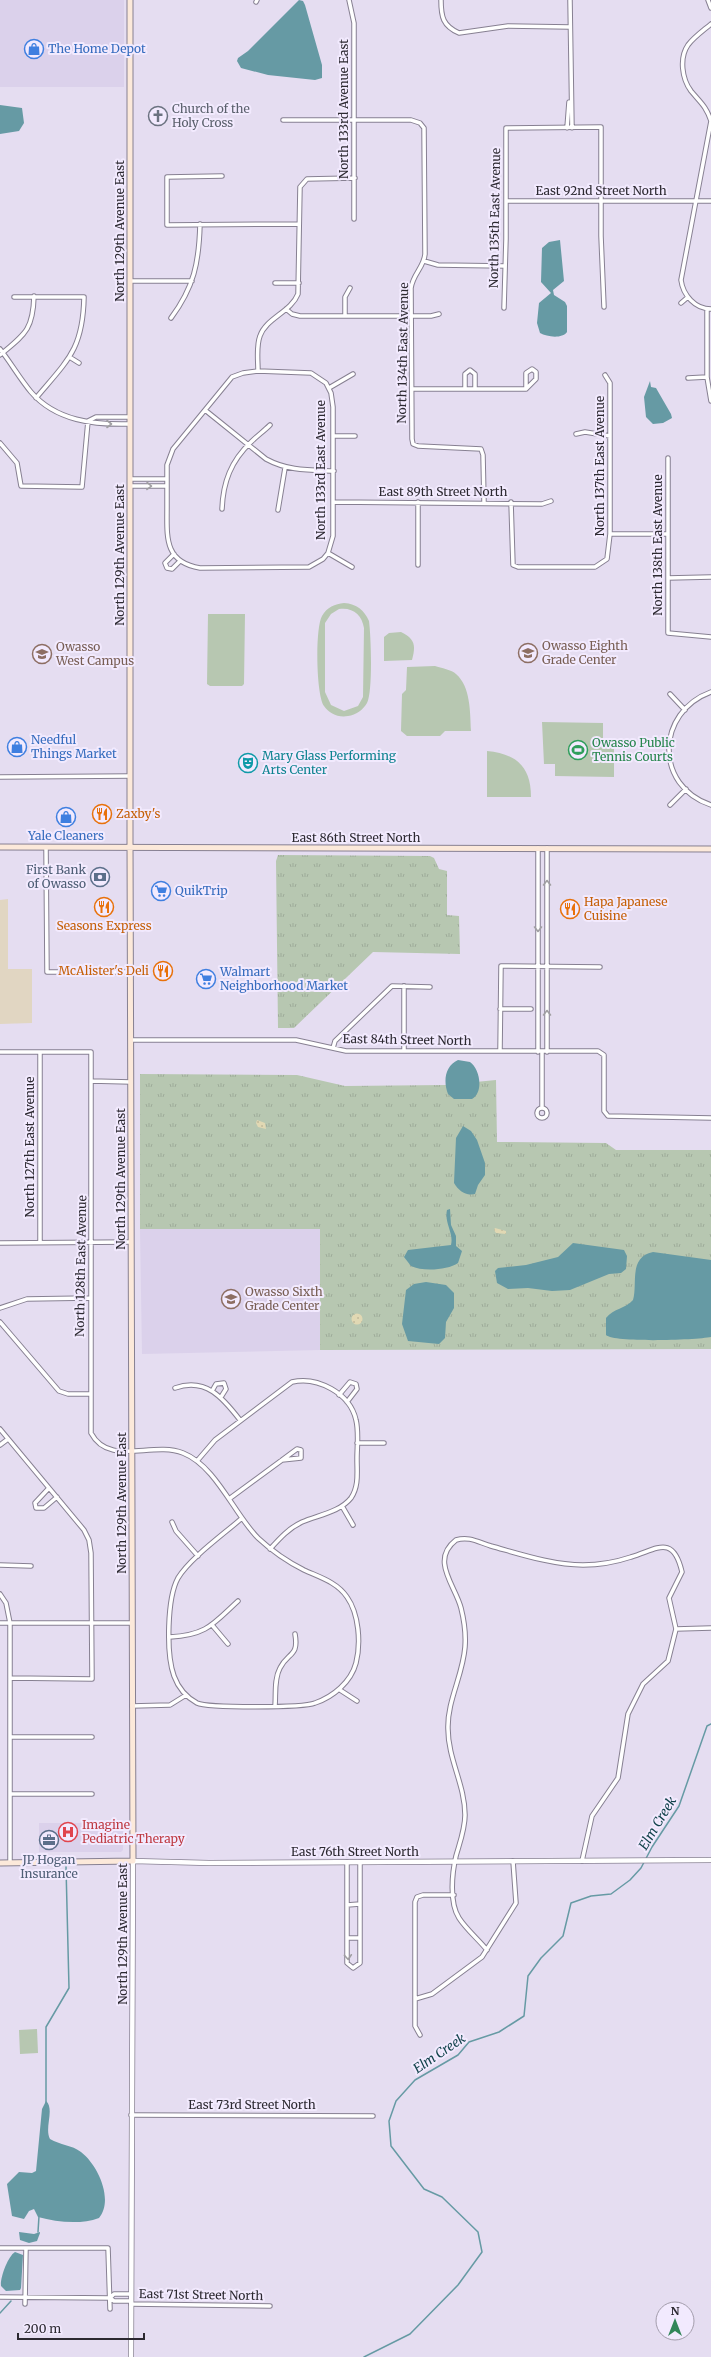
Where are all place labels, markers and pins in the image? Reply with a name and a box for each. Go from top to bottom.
shop icon: The Home Depot [23,38,45,60]
place label: The Home Depot [48,41,146,56]
place label: Church of the Holy Cross [172,101,250,130]
church icon: Church of the Holy Cross [147,105,169,127]
place label: Owasso Eighth Grade Center [542,638,628,667]
place label: Owasso West Campus [55,639,134,668]
school or university icon: Owasso Eighth Grade Center [517,642,539,664]
school or university icon: Owasso West Campus [31,643,53,665]
place label: Needful Things Market [31,732,117,761]
place label: Owasso Public Tennis Courts [592,735,675,764]
shop icon: Needful Things Market [6,736,28,758]
sports icon: Owasso Public Tennis Courts [567,739,589,761]
place label: Mary Glass Performing Arts Center [261,748,397,777]
theatre icon: Mary Glass Performing Arts Center [237,752,259,774]
restaurant icon: Zaxby's [91,803,113,825]
shop icon: Yale Cleaners [55,806,77,828]
place label: Zaxby's [116,806,161,821]
place label: Yale Cleaners [27,828,104,843]
place label: First Bank of Owasso [26,862,86,891]
bank icon: First Bank of Owasso [89,866,111,888]
supermarket icon: QuikTrip [150,880,172,902]
place label: QuikTrip [175,883,228,898]
place label: Hapa Japanese Cuisine [584,894,668,923]
restaurant icon: Seasons Express [93,896,115,918]
restaurant icon: Hapa Japanese Cuisine [559,898,581,920]
place label: Seasons Express [56,918,152,933]
restaurant icon: McAlister's Deli [152,960,174,982]
place label: McAlister's Deli [58,963,149,978]
place label: Walmart Neighborhood Market [219,964,348,993]
supermarket icon: Walmart Neighborhood Market [195,968,217,990]
place label: Owasso Sixth Grade Center [245,1284,323,1313]
school or university icon: Owasso Sixth Grade Center [220,1288,242,1310]
place label: Imagine Pediatric Therapy [82,1817,185,1846]
hospital icon: Imagine Pediatric Therapy [57,1821,79,1843]
office icon: JP Hogan Insurance [38,1829,60,1851]
place label: JP Hogan Insurance [20,1852,78,1881]

